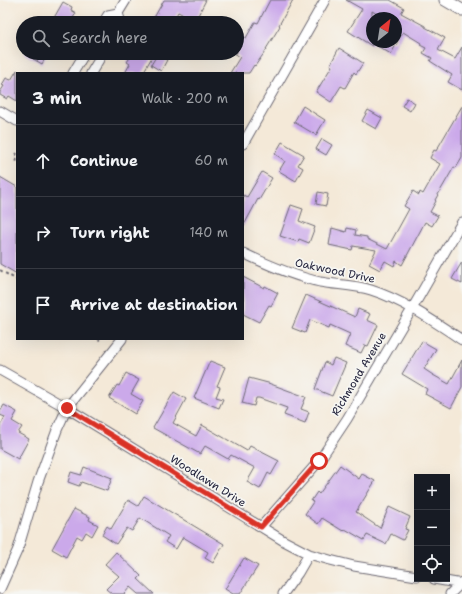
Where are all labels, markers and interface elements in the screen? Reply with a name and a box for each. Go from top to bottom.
north arrow [366,12,402,48]
search box [16,16,244,60]
icon: search [30,27,52,49]
text: Search here [62,28,148,48]
text: 3 min [32,87,82,109]
text: Walk · 200 m [142,90,228,107]
icon: ahead [32,150,54,172]
text: Continue [70,151,138,171]
text: 60 m [195,152,228,169]
icon: right [32,222,54,244]
text: Turn right [70,223,150,243]
text: 140 m [189,224,228,241]
street label: Oakwood Drive [294,255,376,287]
icon: arrive [32,294,54,316]
text: Arrive at destination [70,295,238,315]
street label: Richmond Avenue [328,329,390,419]
route end [58,399,76,417]
street label: Woodlawn Drive [167,452,249,510]
route start [310,452,328,470]
map controls [414,474,450,582]
button: + [414,474,450,510]
button: − [414,510,450,546]
button: locate [414,546,450,582]

